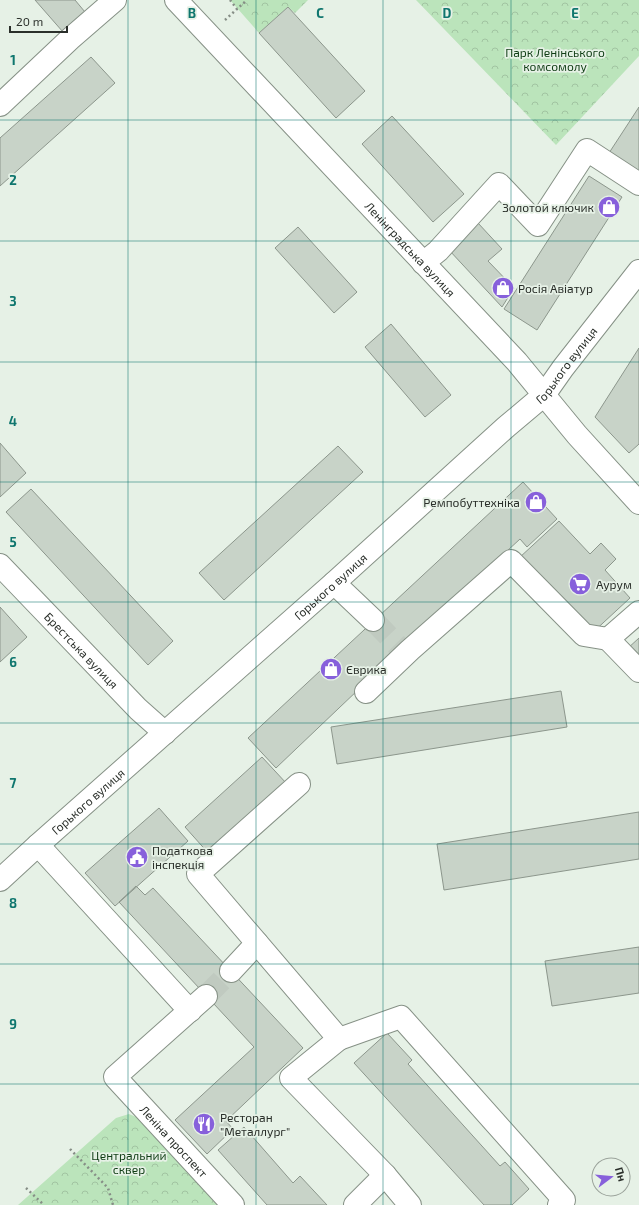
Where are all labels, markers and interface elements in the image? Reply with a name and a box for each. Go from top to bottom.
text: B [188,5,196,21]
text: C [316,5,324,21]
text: D [443,5,452,21]
text: E [571,5,579,21]
scale bar [10,8,67,34]
text: 20 m [16,14,43,28]
park label: Парк Ленінського комсомолу [505,45,605,74]
text: 1 [10,52,16,68]
text: 2 [9,172,17,188]
shop icon: Золотой ключик [596,194,622,220]
street label: Ленінградська вулиця [362,199,459,299]
place label: Золотой ключик [502,200,595,214]
shop icon: Росія Авіатур [490,275,516,301]
place label: Росія Авіатур [518,281,593,296]
text: 3 [9,293,17,309]
street label: Горького вулиця [532,324,600,406]
text: 4 [9,413,17,429]
shop icon: Ремпобуттехніка [523,489,549,515]
place label: Ремпобуттехніка [423,495,520,510]
text: 5 [9,534,17,550]
street label: Горького вулиця [291,550,369,622]
supermarket icon: Аурум [567,571,593,597]
place label: Аурум [596,577,632,592]
street label: Брестська вулиця [42,609,121,691]
text: 6 [9,654,17,670]
shop icon: Єврика [318,656,344,682]
place label: Єврика [346,662,387,676]
street label: Горького вулиця [48,765,127,837]
text: 7 [10,775,17,791]
place label: Податкова інспекція [152,843,213,871]
public building icon: Податкова інспекція [124,844,150,870]
text: 8 [9,895,17,911]
text: 9 [9,1016,17,1032]
street label: Леніна проспект [137,1102,211,1180]
place label: Ресторан "Металлург" [220,1110,290,1139]
restaurant icon: Ресторан "Металлург" [191,1111,217,1137]
park label: Центральний сквер [91,1148,167,1176]
north arrow [591,1157,631,1197]
text: Пн [613,1165,629,1183]

